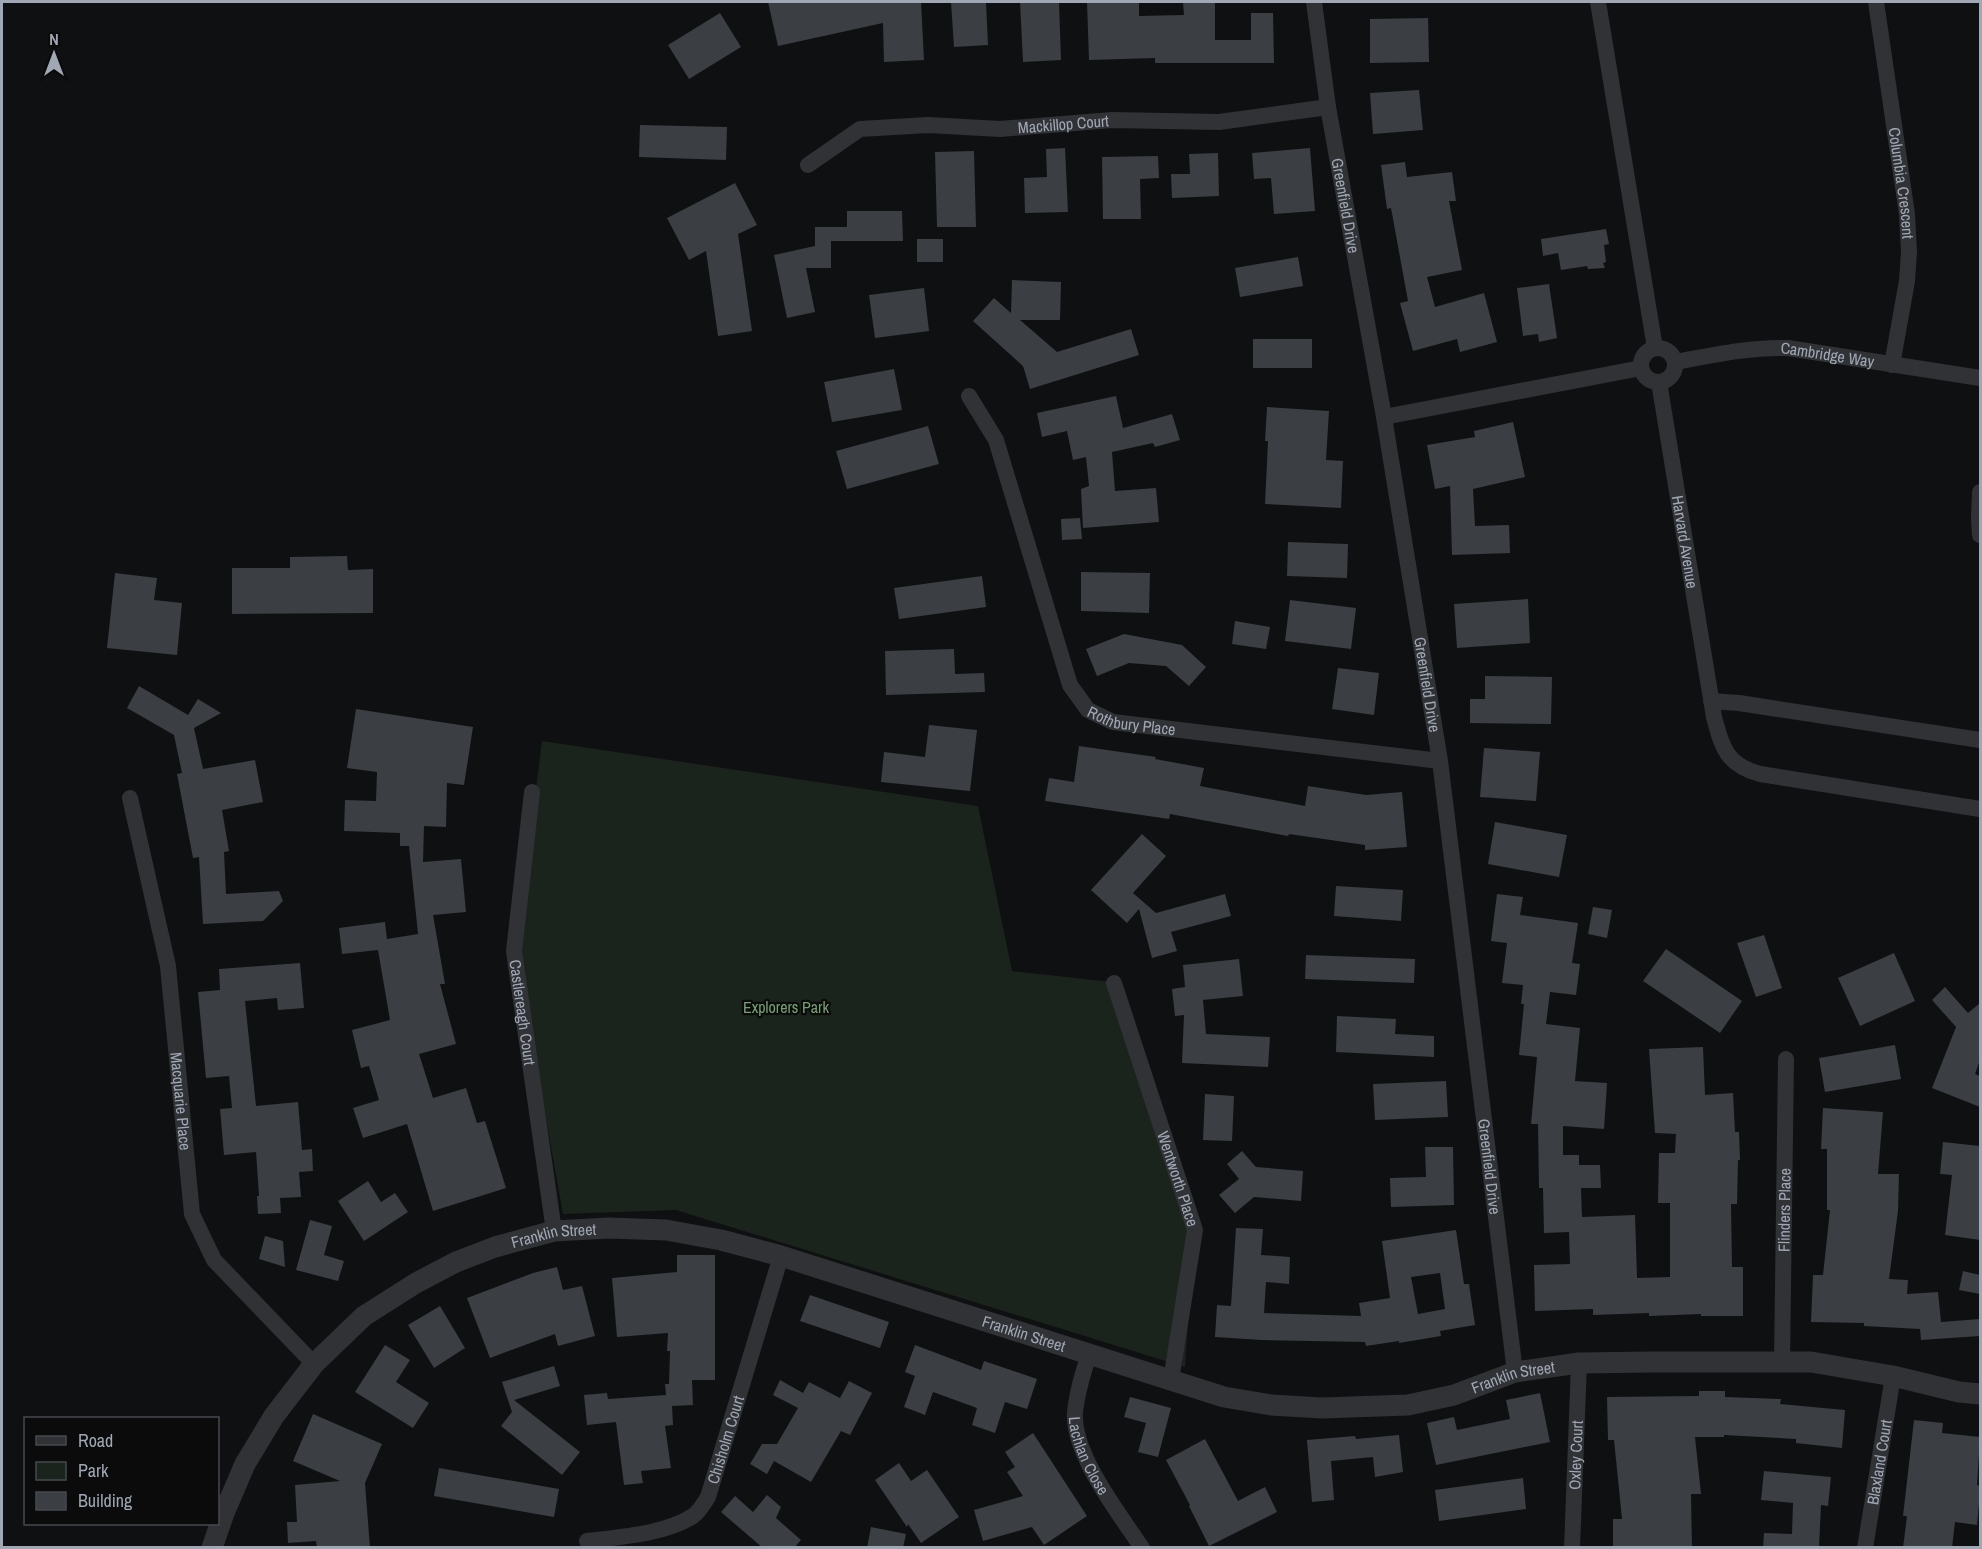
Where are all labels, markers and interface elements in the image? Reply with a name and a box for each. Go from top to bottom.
north arrow [24,24,84,84]
text: N [49,28,59,50]
street label: Mackillop Court [1017,109,1110,139]
street label: Columbia Crescent [1883,126,1919,240]
street label: Greenfield Drive [1326,156,1365,255]
street label: Cambridge Way [1781,337,1876,372]
street label: Harvard Avenue [1667,494,1704,590]
street label: Greenfield Drive [1409,635,1446,734]
street label: Rothbury Place [1084,700,1177,740]
street label: Castlereagh Court [504,958,541,1067]
park label: Explorers Park [743,996,829,1018]
street label: Macquarie Place [165,1051,197,1151]
street label: Greenfield Drive [1473,1117,1507,1216]
street label: Wentworth Place [1152,1128,1204,1229]
street label: Flinders Place [1772,1168,1796,1252]
street label: Franklin Street [509,1218,597,1253]
street label: Franklin Street [980,1310,1069,1357]
street label: Franklin Street [1468,1355,1556,1399]
street label: Chisholm Court [702,1393,749,1487]
street label: Lachlan Close [1064,1416,1114,1499]
legend [24,1417,219,1525]
street label: Blaxland Court [1861,1418,1897,1506]
street label: Oxley Court [1563,1420,1588,1490]
text: Road [78,1428,113,1453]
text: Park [78,1458,109,1483]
text: Building [78,1488,133,1513]

